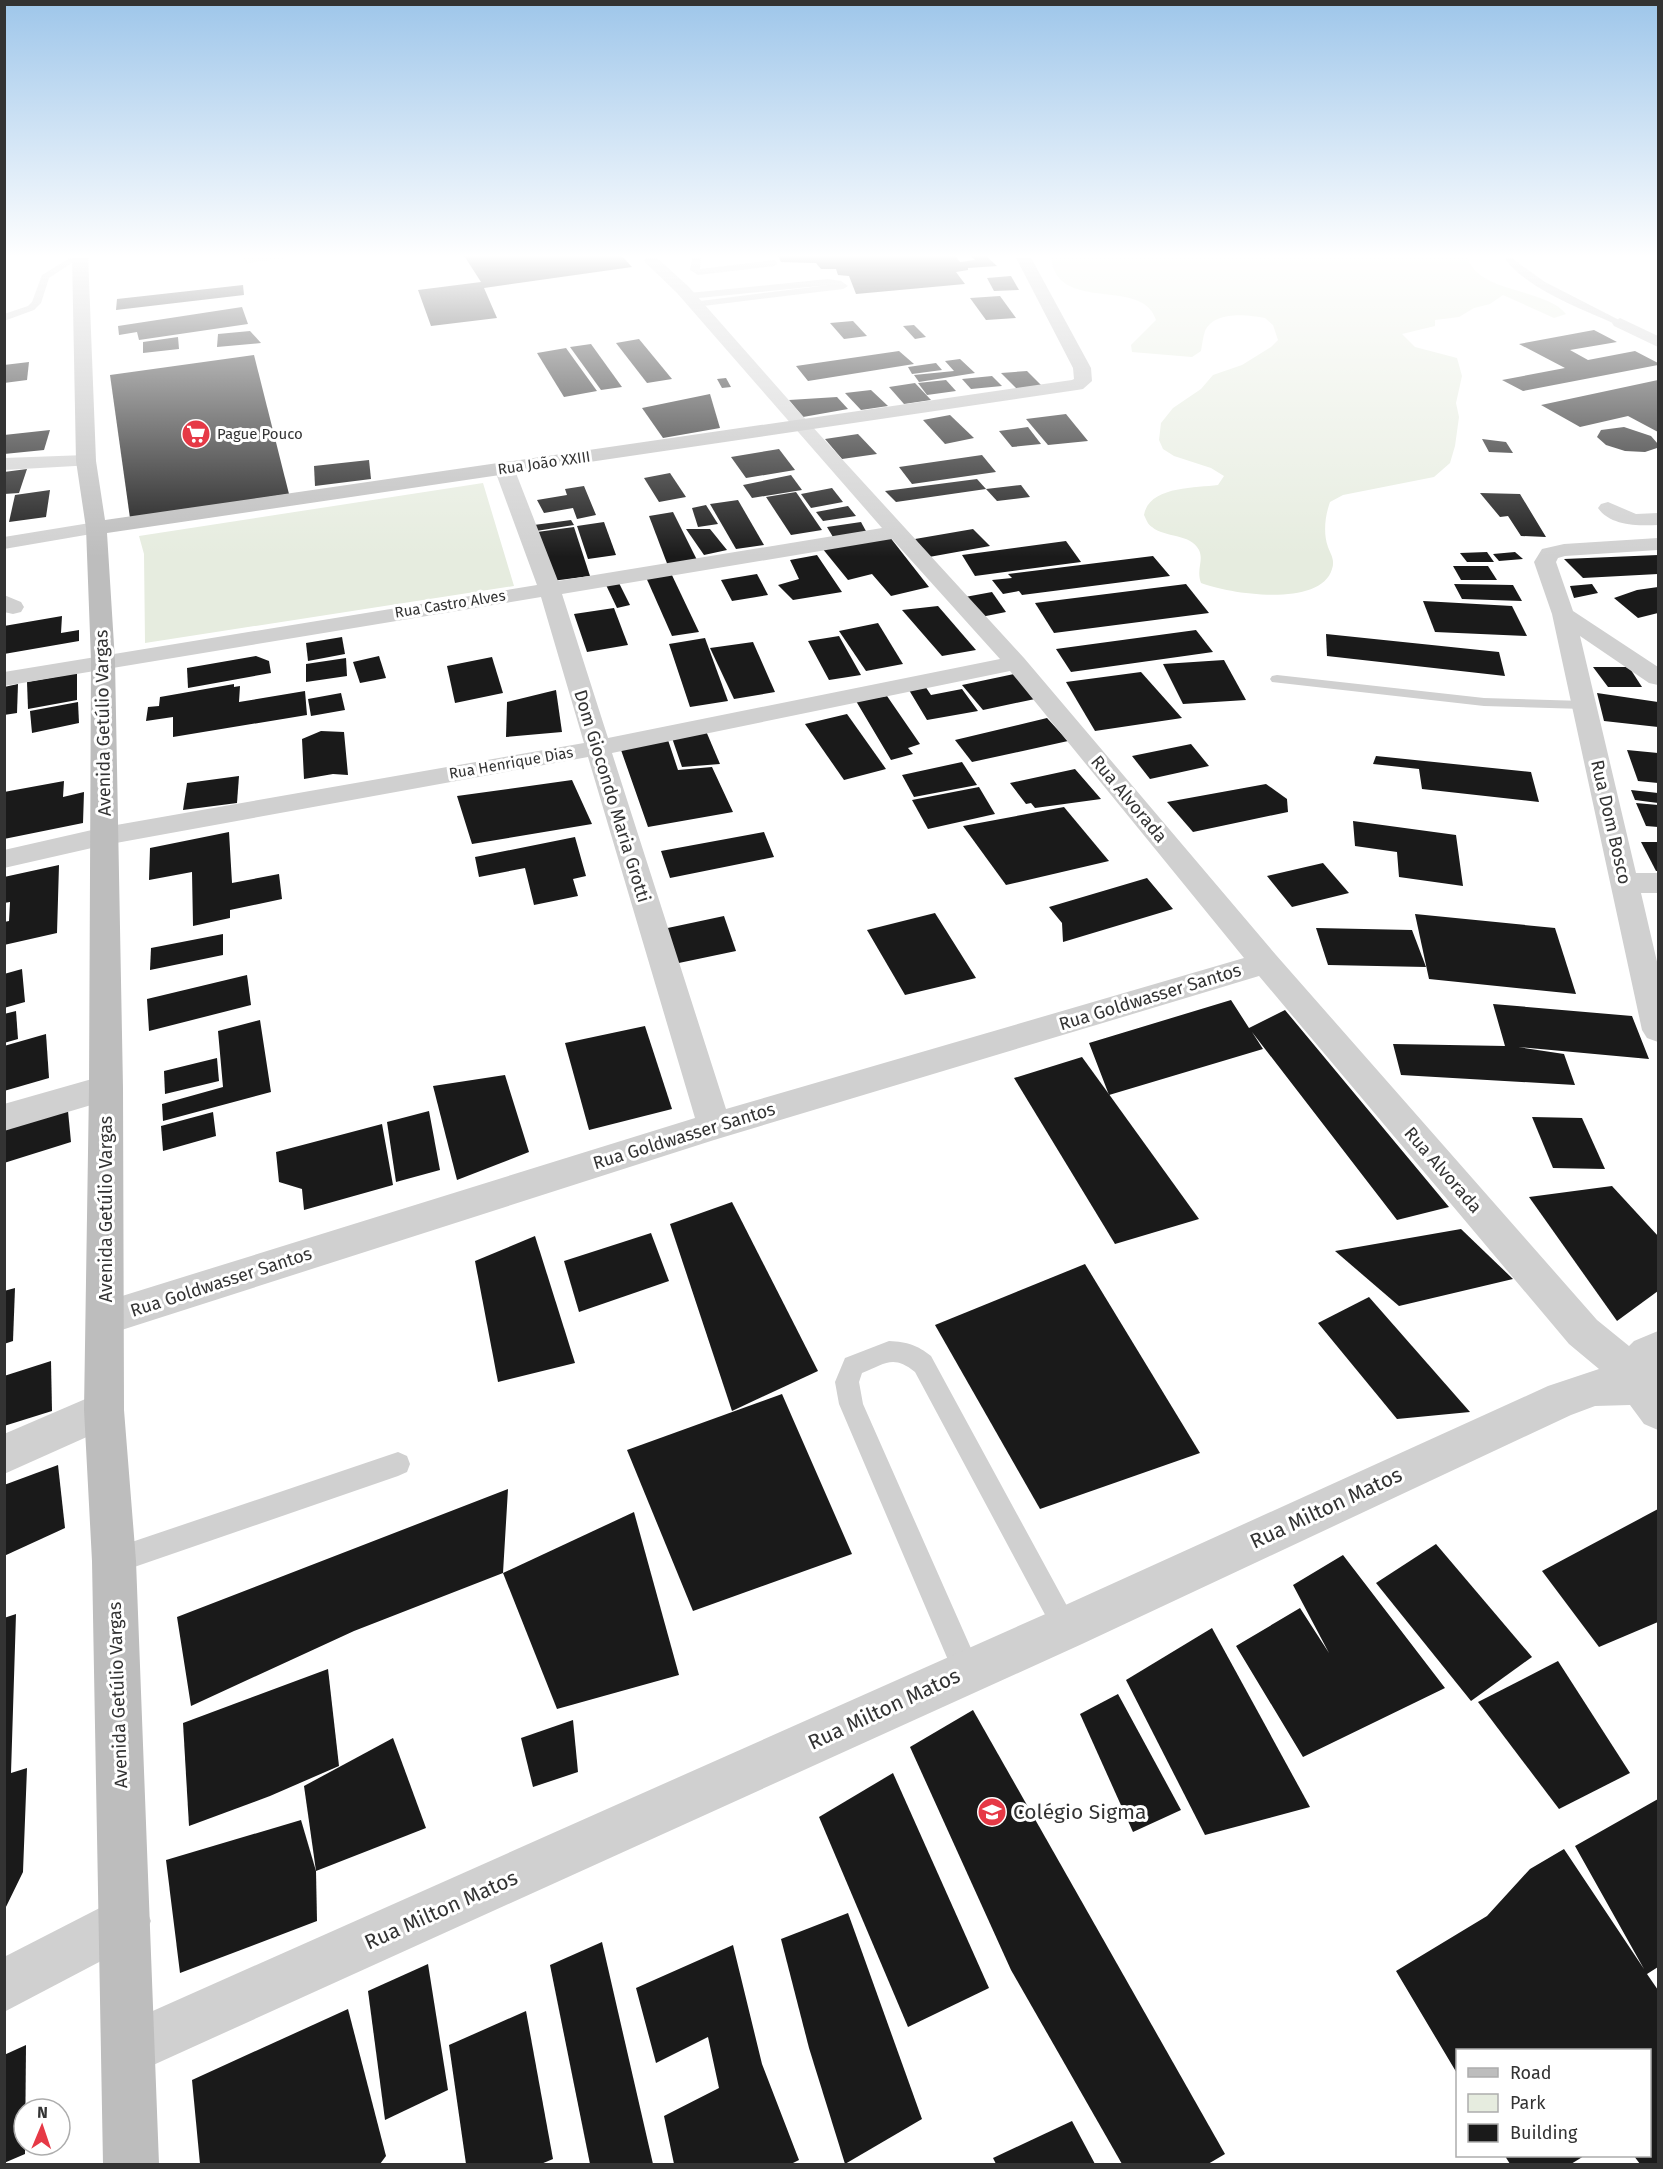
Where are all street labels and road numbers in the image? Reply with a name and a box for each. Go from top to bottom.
street label: Rua João XXIII [496,448,592,478]
street label: Rua Castro Alves [393,586,507,622]
street label: Avenida Getúlio Vargas [90,630,116,816]
street label: Dom Giocondo Maria Grotti [569,687,655,905]
street label: Rua Henrique Dias [447,743,575,783]
street label: Rua Alvorada [1086,751,1172,847]
street label: Rua Dom Bosco [1586,758,1636,886]
street label: Rua Goldwasser Santos [1056,959,1244,1035]
street label: Rua Goldwasser Santos [590,1098,778,1174]
street label: Avenida Getúlio Vargas [95,1116,117,1302]
street label: Rua Alvorada [1399,1122,1487,1218]
street label: Rua Goldwasser Santos [127,1242,315,1322]
street label: Rua Milton Matos [1246,1461,1406,1555]
street label: Avenida Getúlio Vargas [104,1601,132,1789]
street label: Rua Milton Matos [804,1662,964,1756]
street label: Rua Milton Matos [360,1865,522,1955]

